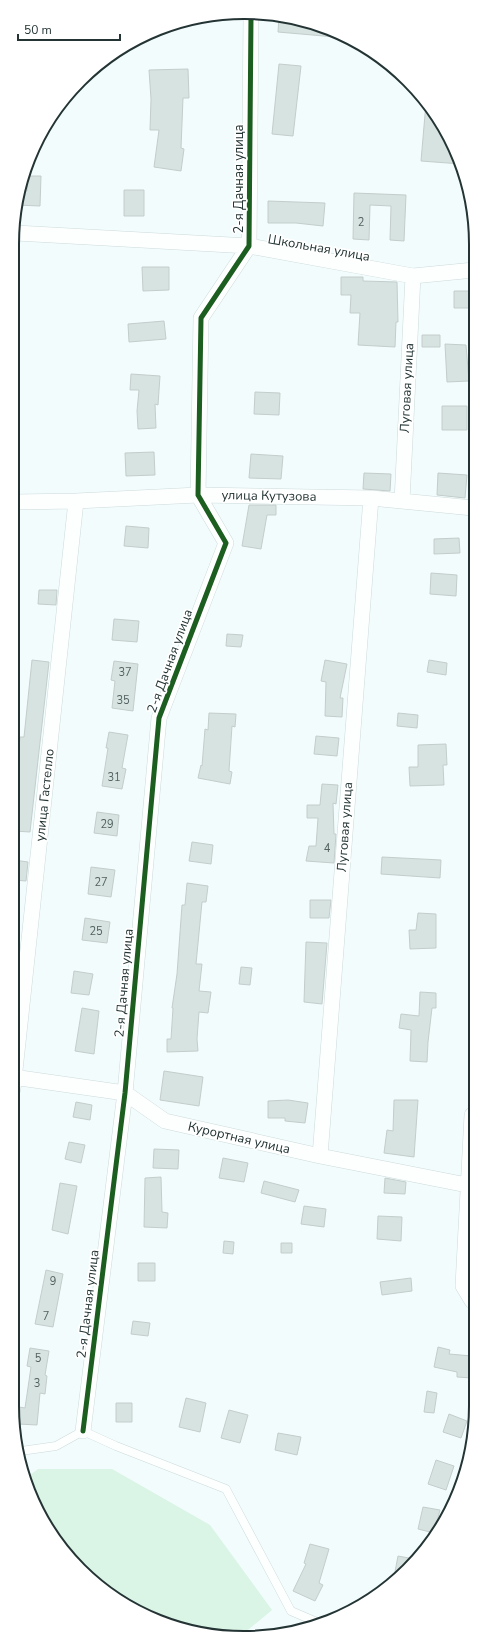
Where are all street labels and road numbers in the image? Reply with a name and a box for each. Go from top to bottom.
street label: 2-я Дачная улица [230,124,248,234]
street label: Школьная улица [266,230,372,266]
street label: Луговая улица [396,342,418,434]
street label: улица Кутузова [221,486,317,506]
street label: 2-я Дачная улица [143,607,197,715]
street label: улица Гастелло [31,748,59,842]
street label: Луговая улица [333,781,357,873]
street label: 2-я Дачная улица [110,928,138,1038]
street label: Курортная улица [186,1117,292,1159]
street label: 2-я Дачная улица [72,1249,104,1359]

